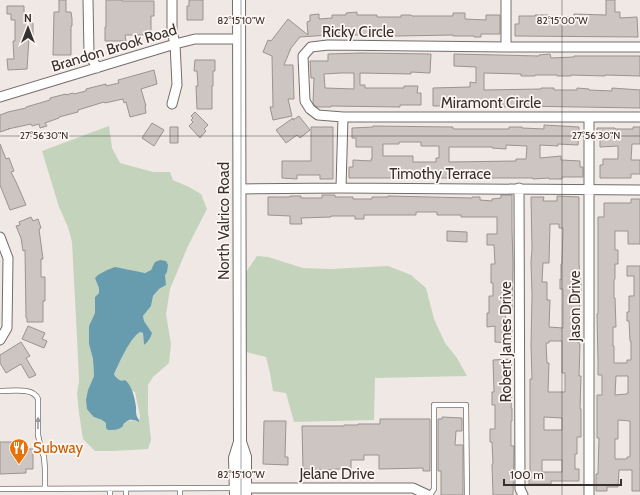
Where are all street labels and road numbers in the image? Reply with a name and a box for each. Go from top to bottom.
street label: Brandon Brook Road [49,20,179,76]
street label: Ricky Circle [322,23,394,41]
street label: Miramont Circle [441,94,542,112]
street label: North Valrico Road [215,162,233,280]
street label: Timothy Terrace [389,165,491,183]
street label: Jason Drive [566,270,584,342]
street label: Robert James Drive [497,281,515,403]
street label: Jelane Drive [298,465,375,483]

